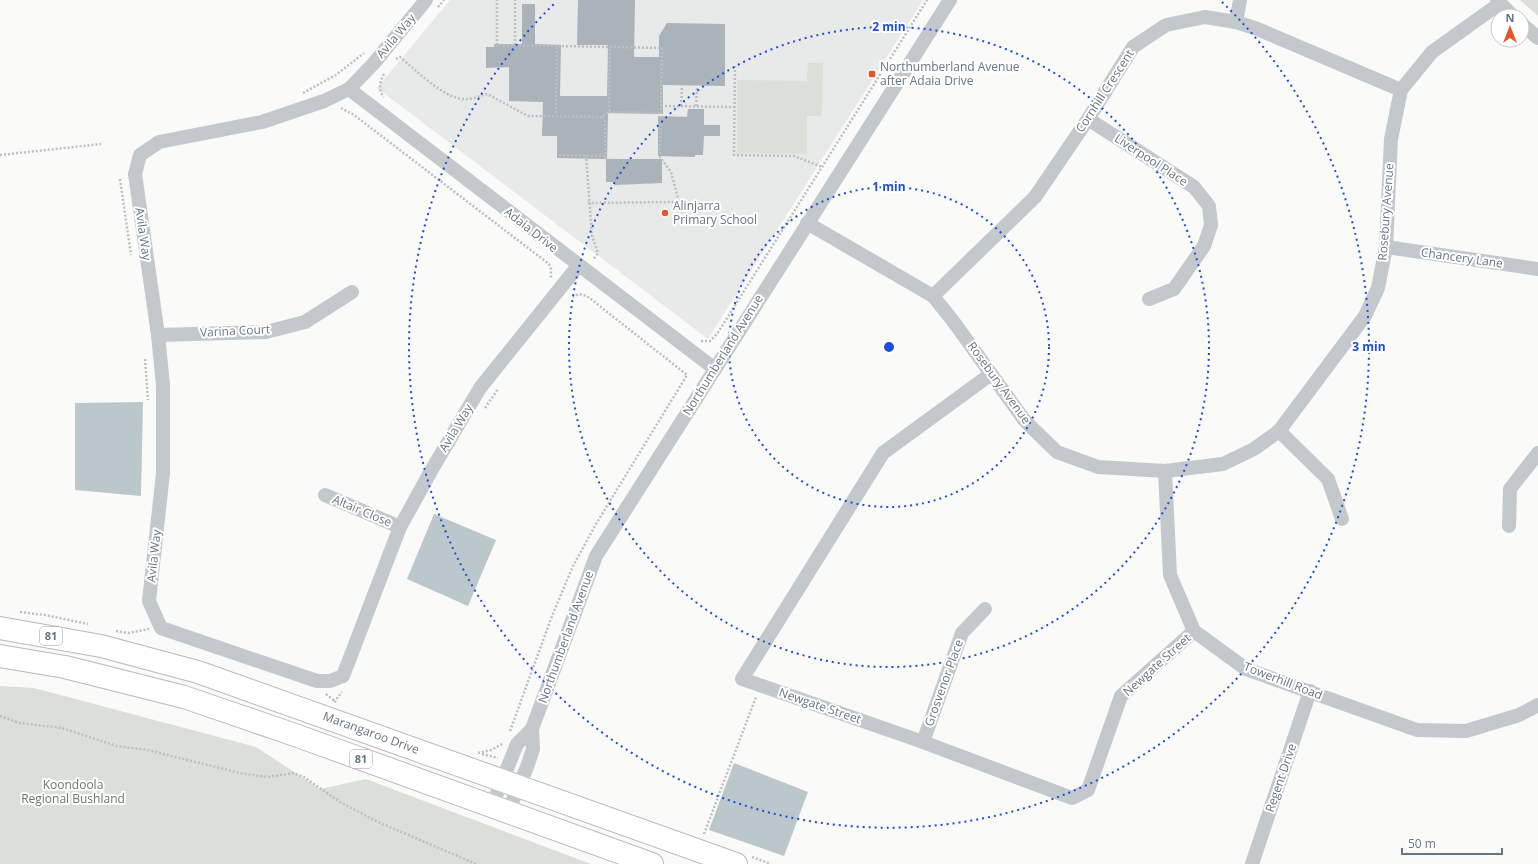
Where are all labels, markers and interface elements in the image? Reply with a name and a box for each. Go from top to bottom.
north arrow [1490,8,1530,48]
street label: Avila Way [372,9,420,62]
text: N [1506,10,1514,25]
text: 2 min [872,18,906,35]
street label: Cornhill Crescent [1071,46,1138,135]
place label: Northumberland Avenue after Adaia Drive [880,58,1020,89]
marker: Northumberland Avenue after Adaia Drive [867,69,877,79]
street label: Liverpool Place [1111,130,1191,190]
street label: Rosebury Avenue [1374,162,1397,261]
text: 1 min [872,178,906,195]
place label: Alinjarra Primary School [673,197,757,228]
street label: Adaia Drive [501,203,562,256]
street label: Avila Way [131,206,156,262]
marker: Alinjarra Primary School [660,208,670,218]
street label: Chancery Lane [1420,243,1504,272]
street label: Northumberland Avenue [678,291,767,418]
street label: Varina Court [199,320,270,341]
street label: Rosebury Avenue [964,338,1035,427]
text: 3 min [1352,338,1386,355]
centre of rings [882,340,896,354]
street label: Avila Way [435,400,477,455]
street label: Altair Close [330,490,395,531]
street label: Avila Way [142,528,165,583]
street label: Northumberland Avenue [534,568,597,705]
road number: 81 [40,627,62,645]
street label: Newgate Street [1119,630,1194,700]
street label: Grosvenor Place [920,637,967,729]
street label: Towerhill Road [1241,658,1325,703]
street label: Newgate Street [777,684,864,728]
street label: Marangaroo Drive [321,707,422,758]
street label: Regent Drive [1261,741,1300,814]
road number: 81 [350,750,372,768]
park label: Koondoola Regional Bushland [21,776,125,807]
scale bar [1402,830,1502,856]
text: 50 m [1408,835,1436,852]

